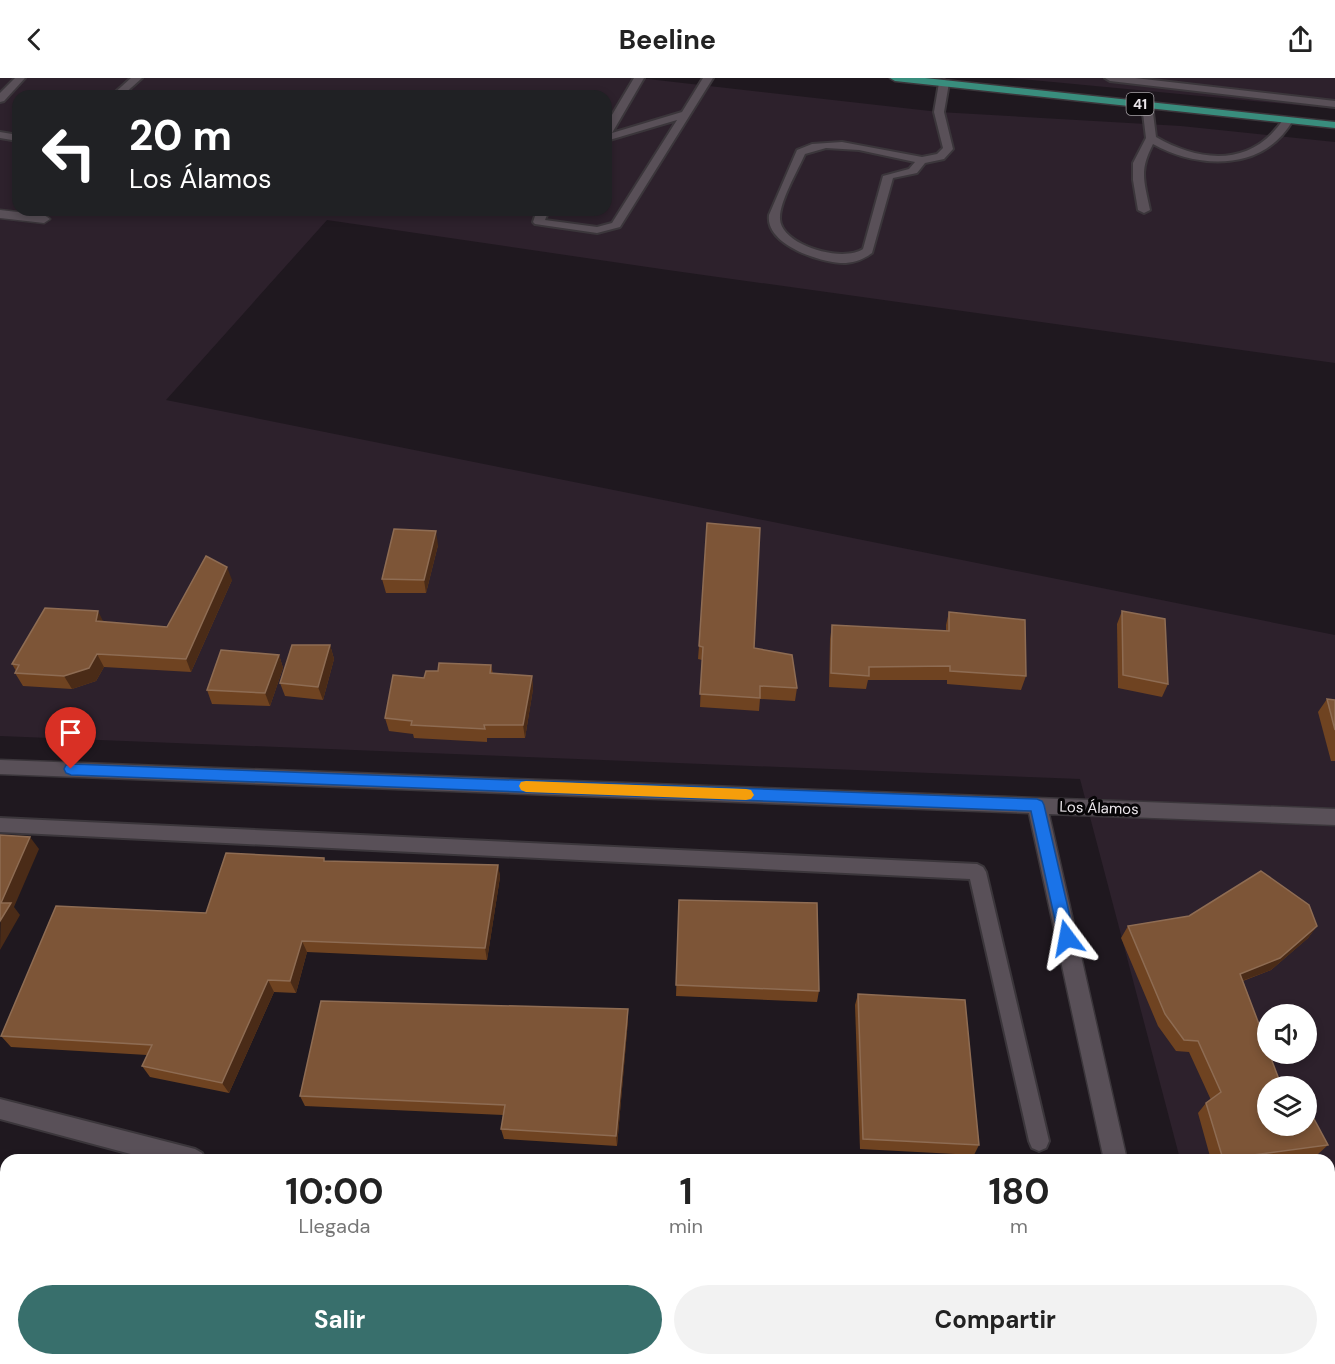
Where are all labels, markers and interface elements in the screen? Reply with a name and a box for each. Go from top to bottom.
text: Beeline [619,22,716,57]
icon: back [18,23,51,56]
icon: share [1284,23,1317,56]
road number: 41 [1126,93,1154,115]
text: 20 m [129,108,232,163]
icon: left [30,114,108,192]
text: Los Álamos [129,161,272,196]
pin [45,707,96,769]
icon: arrive [54,716,87,749]
street label: Los Álamos [1059,797,1139,819]
position arrow [1035,906,1099,970]
map controls [1257,1004,1317,1136]
button: sound [1257,1004,1317,1064]
button: layers [1257,1076,1317,1136]
text: 10:00 [285,1168,384,1215]
text: 1 [679,1168,693,1215]
text: 180 [988,1168,1050,1215]
text: Llegada [299,1213,370,1239]
text: min [669,1213,703,1239]
text: m [1010,1213,1028,1239]
button: Salir [18,1285,662,1354]
button: Compartir [674,1285,1317,1354]

